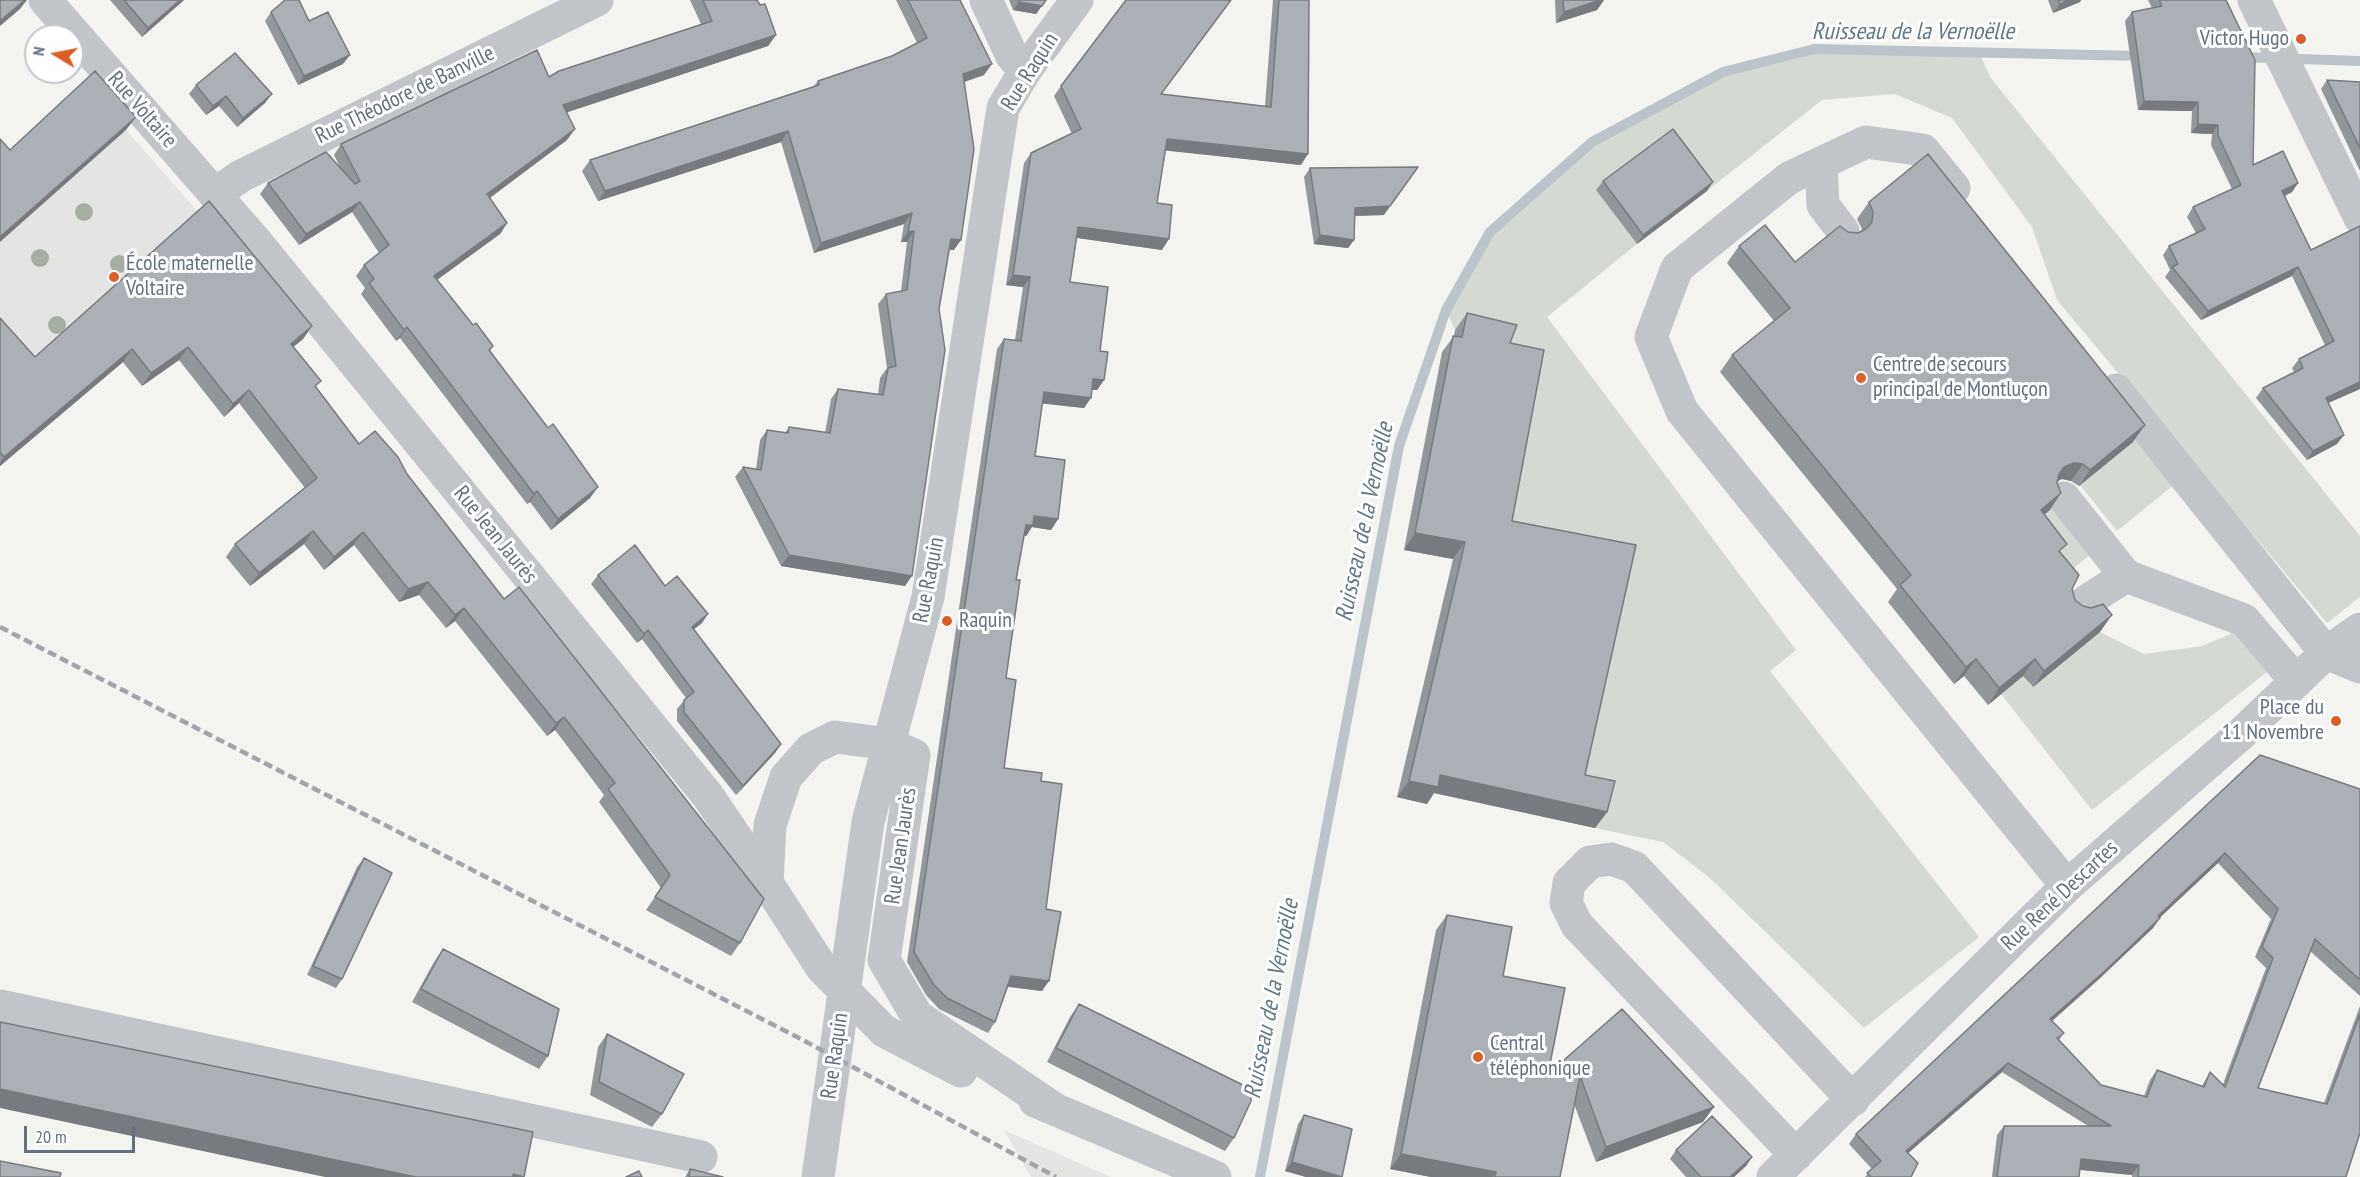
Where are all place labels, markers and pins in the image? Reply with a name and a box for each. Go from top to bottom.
place label: Victor Hugo [2200,26,2289,52]
marker: Victor Hugo [2294,32,2308,46]
place label: École maternelle Voltaire [126,251,253,302]
marker: École maternelle Voltaire [107,270,121,284]
place label: Centre de secours principal de Montluçon [1873,352,2048,404]
marker: Centre de secours principal de Montluçon [1854,371,1868,385]
place label: Raquin [959,608,1012,634]
marker: Raquin [940,614,954,628]
place label: Place du 11 Novembre [2222,695,2324,746]
marker: Place du 11 Novembre [2329,714,2343,728]
place label: Central téléphonique [1490,1031,1590,1082]
marker: Central téléphonique [1471,1050,1485,1064]

